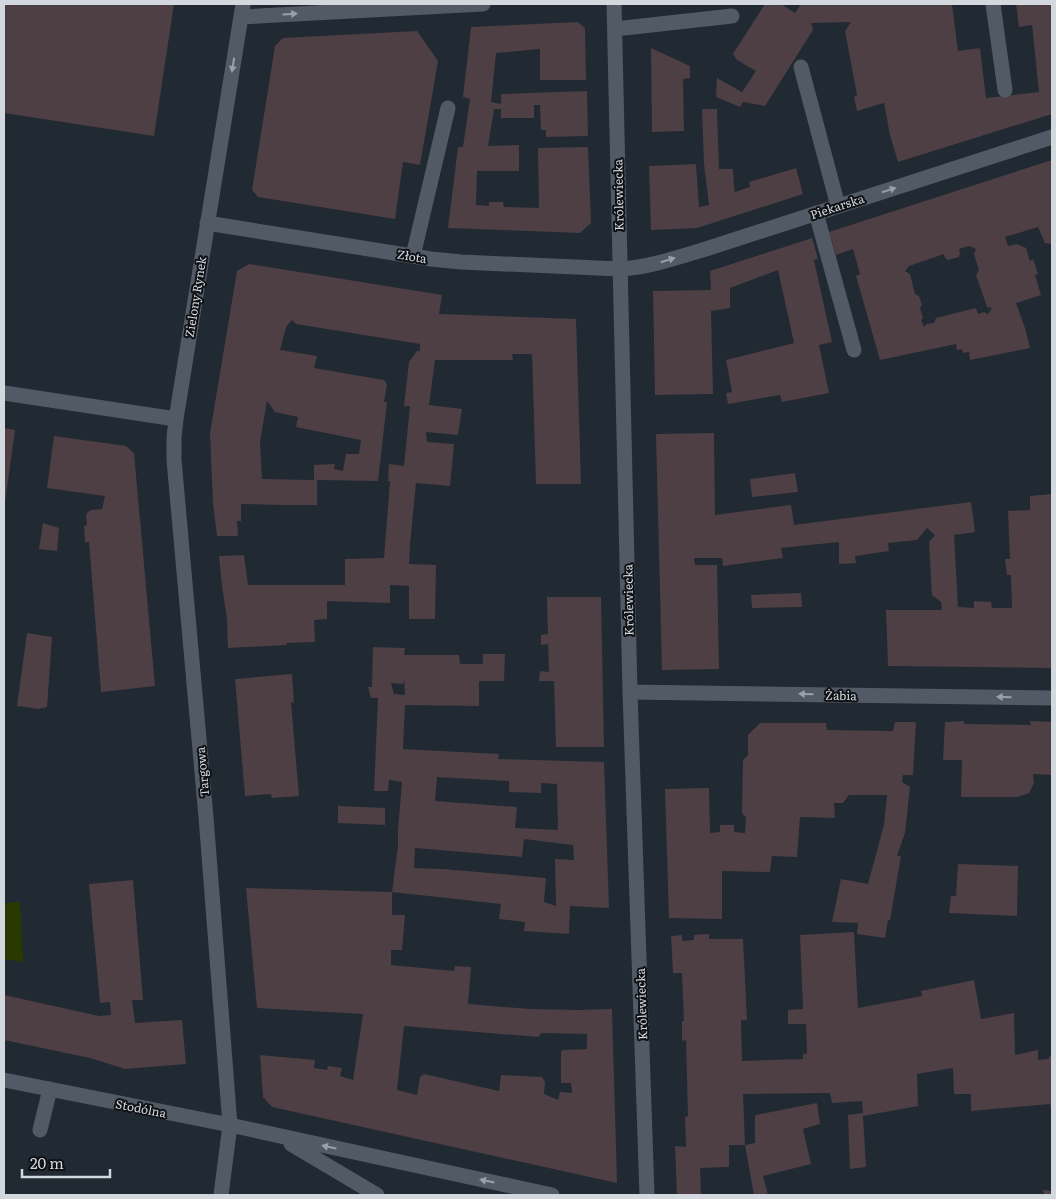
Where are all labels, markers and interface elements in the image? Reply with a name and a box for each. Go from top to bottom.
one-way arrow [282,9,298,17]
one-way arrow [229,57,237,73]
street label: Królewiecka [608,158,628,231]
one-way arrow [882,185,897,193]
street label: Piekarska [808,189,867,223]
street label: Złota [396,245,429,267]
street label: Zielony Rynek [180,255,210,339]
one-way arrow [660,256,675,264]
street label: Królewiecka [618,563,638,636]
street label: Żabia [825,686,858,704]
one-way arrow [798,690,814,698]
one-way arrow [995,693,1011,701]
street label: Targowa [191,746,213,798]
street label: Królewiecka [631,967,651,1040]
street label: Stodólna [114,1094,168,1122]
one-way arrow [321,1143,336,1151]
scale bar [22,1146,110,1178]
text: 20 m [30,1151,64,1174]
one-way arrow [480,1177,495,1185]

